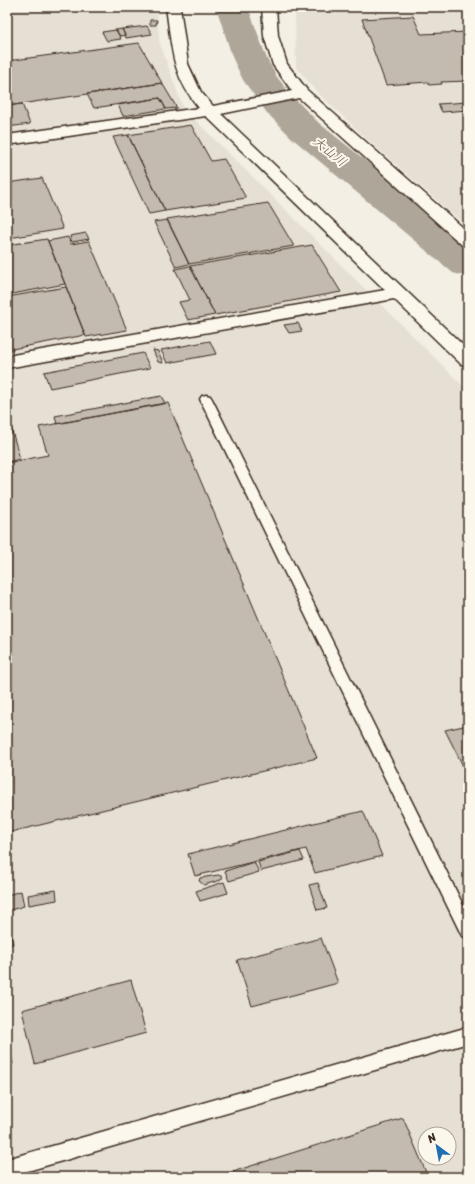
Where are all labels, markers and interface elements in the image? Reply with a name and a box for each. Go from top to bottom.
water label: 大山川 [307,130,352,173]
north arrow [417,1126,457,1166]
text: N [423,1128,441,1149]

